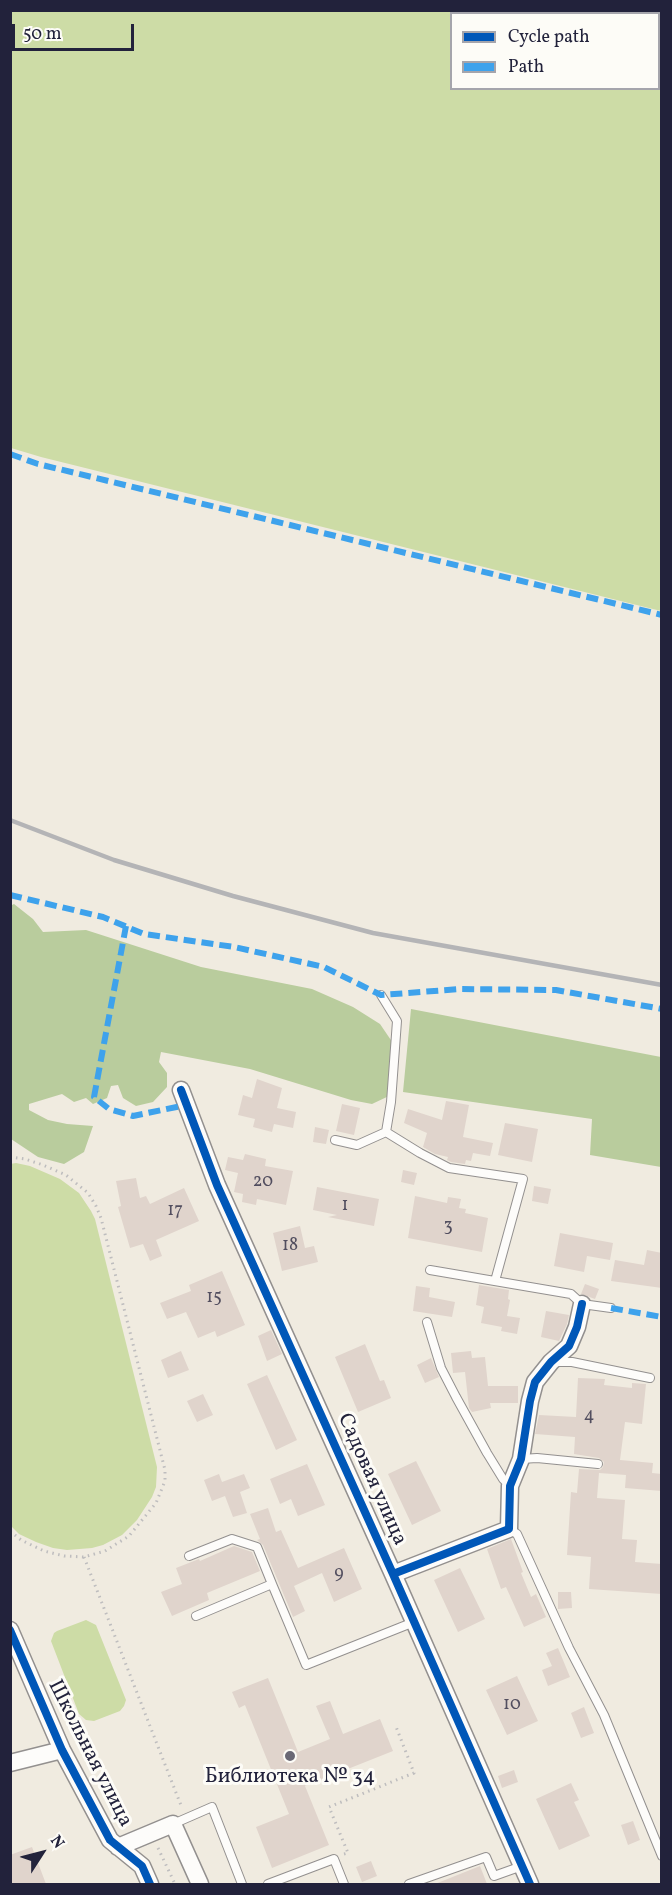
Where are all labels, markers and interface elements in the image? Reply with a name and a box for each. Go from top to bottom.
scale bar [15,12,136,50]
legend [450,12,660,90]
text: 50 m [23,22,62,47]
text: Cycle path [508,25,590,50]
text: Path [508,55,544,80]
house number: 20 [253,1172,273,1194]
house number: 1 [342,1196,348,1218]
house number: 17 [167,1201,183,1223]
house number: 3 [443,1217,453,1239]
house number: 18 [282,1236,298,1258]
house number: 15 [206,1288,222,1310]
house number: 4 [584,1406,594,1428]
street label: Садовая улица [331,1410,411,1550]
house number: 9 [334,1564,344,1586]
street label: Школьная улица [41,1676,137,1832]
house number: 10 [503,1695,521,1717]
marker: Библиотека № 34 [283,1749,297,1763]
place label: Библиотека № 34 [205,1765,375,1791]
north arrow [12,1823,72,1883]
text: N [44,1831,69,1854]

